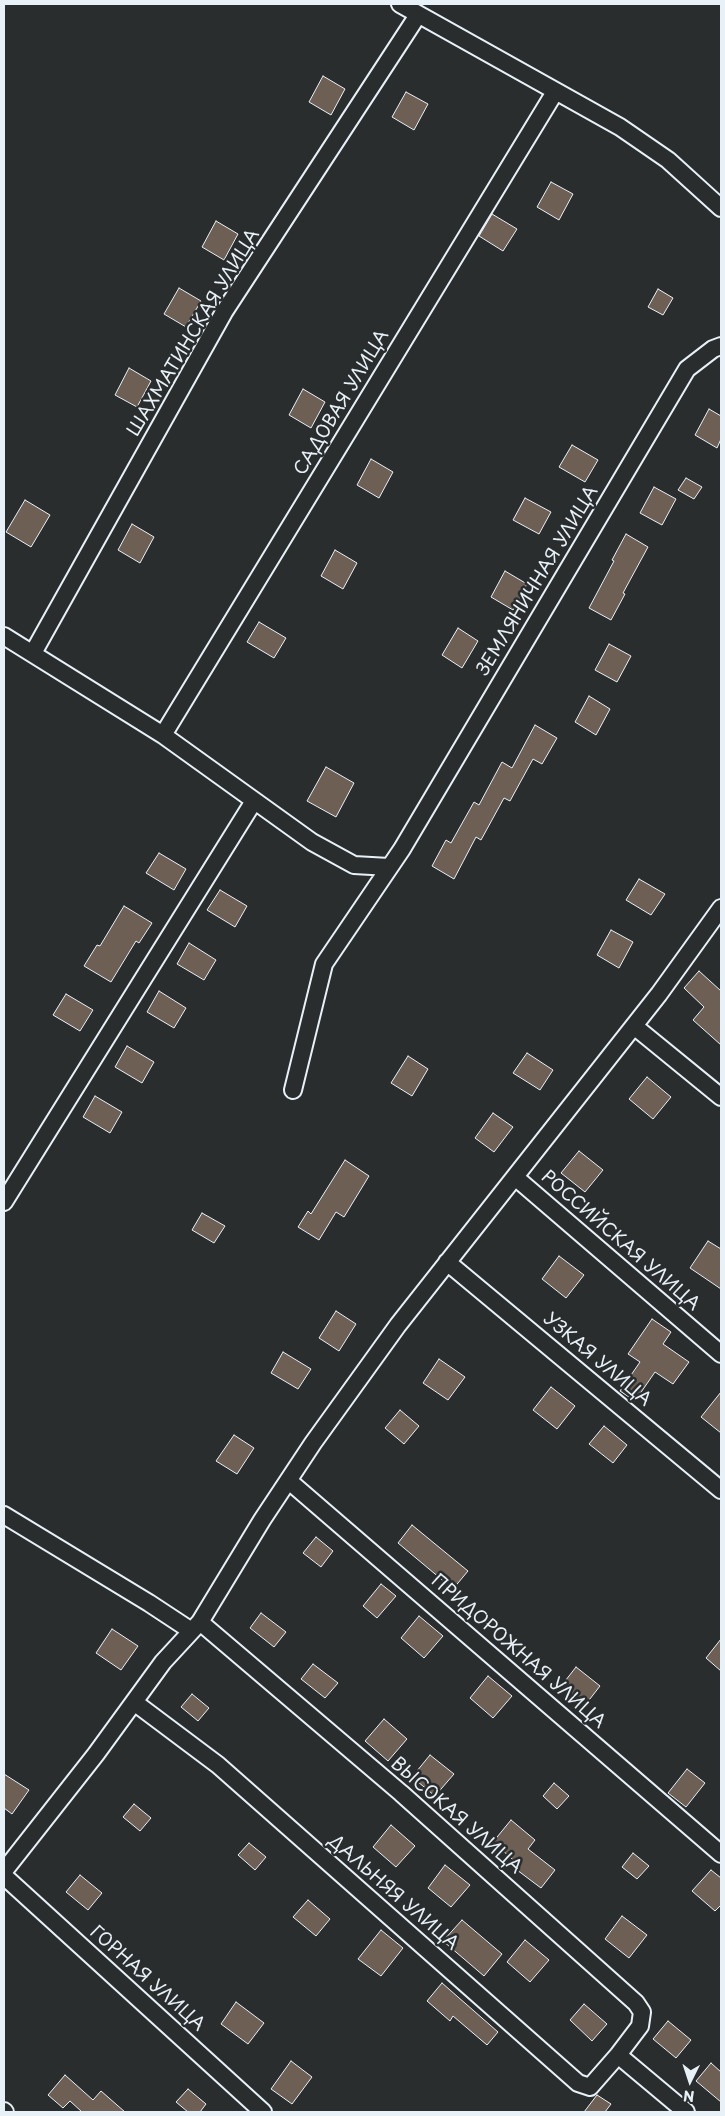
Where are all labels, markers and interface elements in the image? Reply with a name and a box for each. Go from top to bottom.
street label: ШАХМАТИНСКАЯ УЛИЦА [123,225,265,441]
street label: САДОВАЯ УЛИЦА [290,326,394,480]
street label: ЗЕМЛЯНИЧНАЯ УЛИЦА [473,482,603,680]
street label: РОССИЙСКАЯ УЛИЦА [536,1166,704,1316]
street label: УЗКАЯ УЛИЦА [539,1309,655,1411]
street label: ПРИДОРОЖНАЯ УЛИЦА [426,1570,610,1734]
street label: ВЫСОКАЯ УЛИЦА [386,1753,526,1879]
street label: ДАЛЬНЯЯ УЛИЦА [324,1831,462,1955]
street label: ГОРНАЯ УЛИЦА [85,1922,209,2036]
north arrow [665,2056,715,2106]
text: N [683,2086,695,2107]

